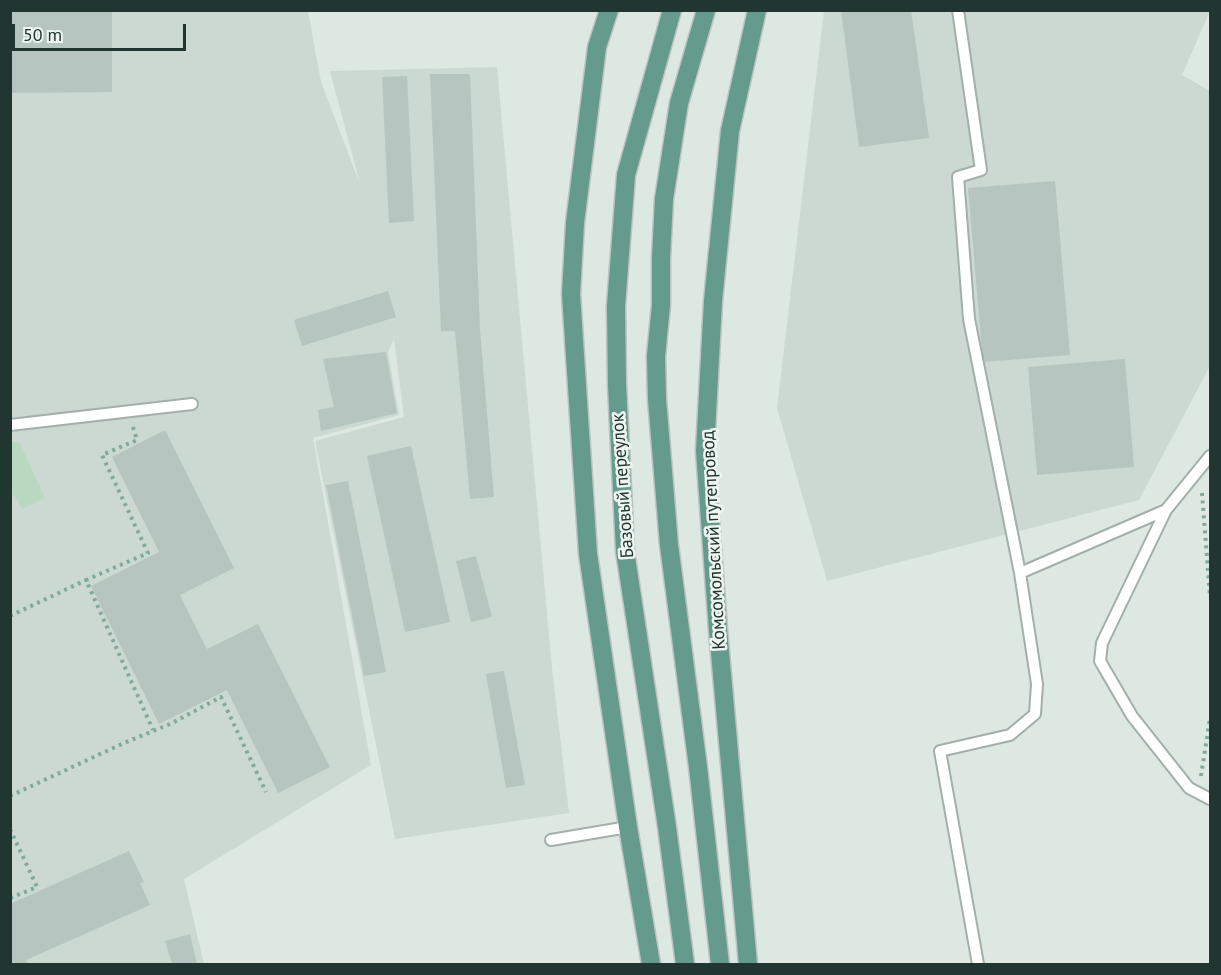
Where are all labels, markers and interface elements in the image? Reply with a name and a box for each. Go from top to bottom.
scale bar [15,12,189,50]
text: 50 m [23,23,62,46]
street label: Базовый переулок [607,413,639,559]
street label: Комсомольский путепровод [697,430,731,650]

